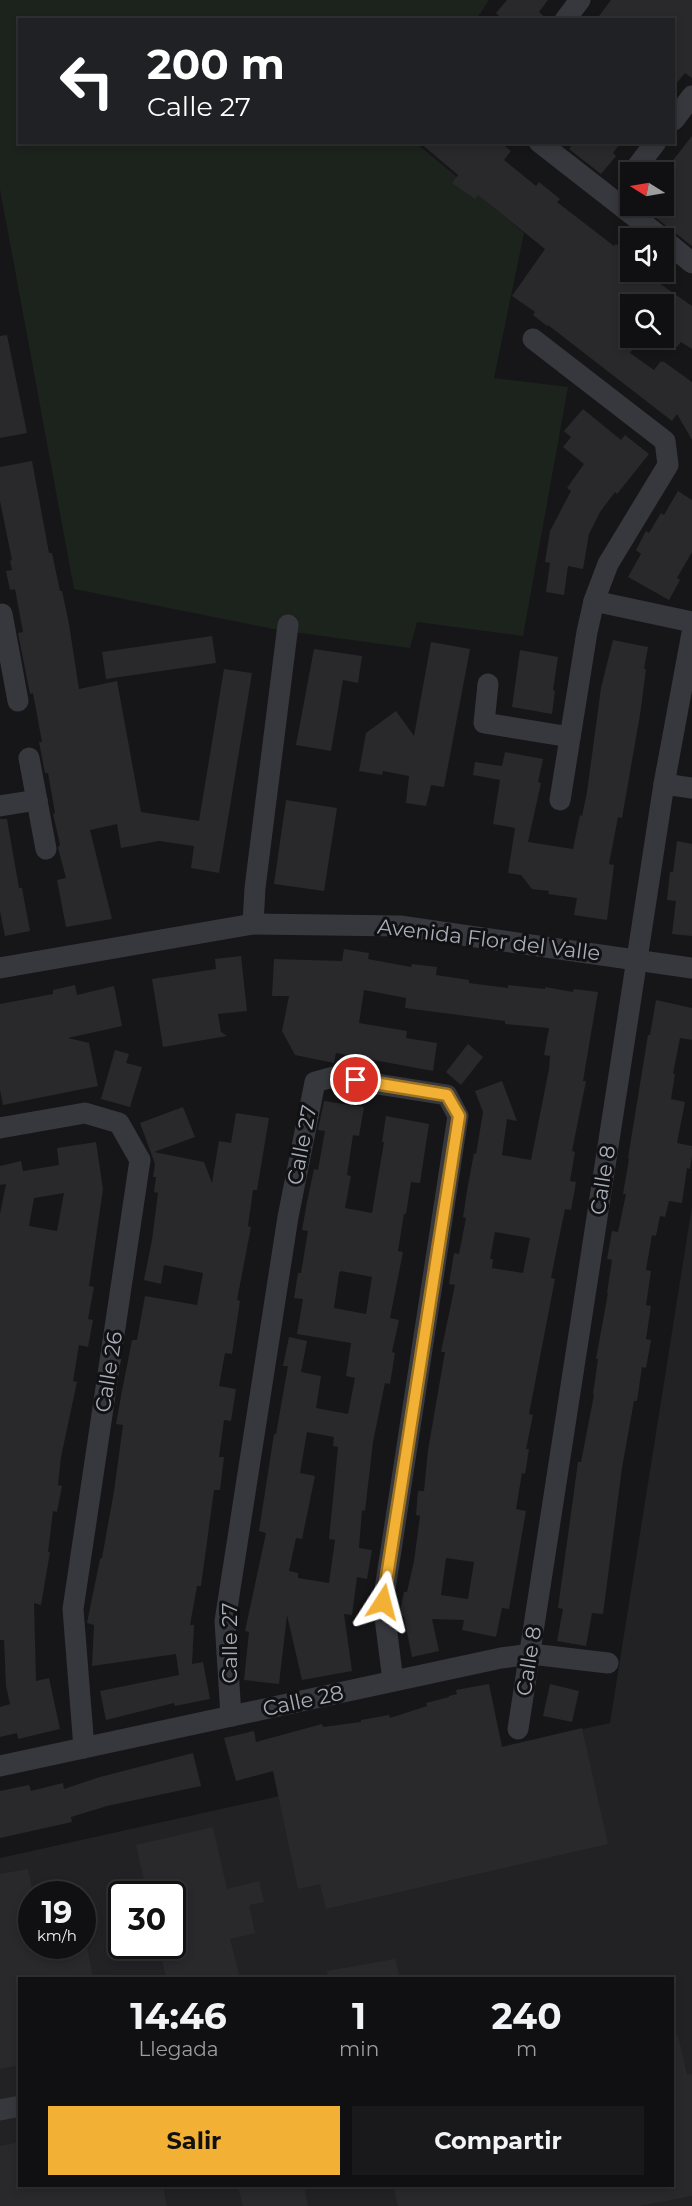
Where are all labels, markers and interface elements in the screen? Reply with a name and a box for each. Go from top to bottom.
text: 200 m [147,38,285,90]
icon: left [48,42,126,120]
text: Calle 27 [147,90,251,123]
north arrow [620,162,674,216]
map controls [620,162,674,348]
button: sound [620,228,674,282]
button: search [620,294,674,348]
street label: Avenida Flor del Valle [376,913,602,966]
pin [330,1054,381,1105]
icon: arrive [339,1063,372,1096]
street label: Calle 27 [282,1103,321,1187]
street label: Calle 8 [585,1143,620,1216]
street label: Calle 26 [90,1330,127,1414]
position arrow [351,1570,415,1634]
street label: Calle 27 [217,1603,242,1683]
street label: Calle 8 [511,1624,546,1697]
street label: Calle 28 [260,1680,346,1721]
speed limit sign: 30 [108,1881,186,1959]
text: 19 [42,1894,72,1931]
text: km/h [37,1926,77,1945]
text: 14:46 [130,1994,227,2038]
text: 1 [352,1994,366,2038]
text: 240 [492,1994,562,2038]
text: Llegada [138,2037,219,2061]
text: min [339,2037,379,2061]
text: m [516,2037,537,2061]
button: Salir [48,2106,340,2175]
button: Compartir [352,2106,644,2175]

